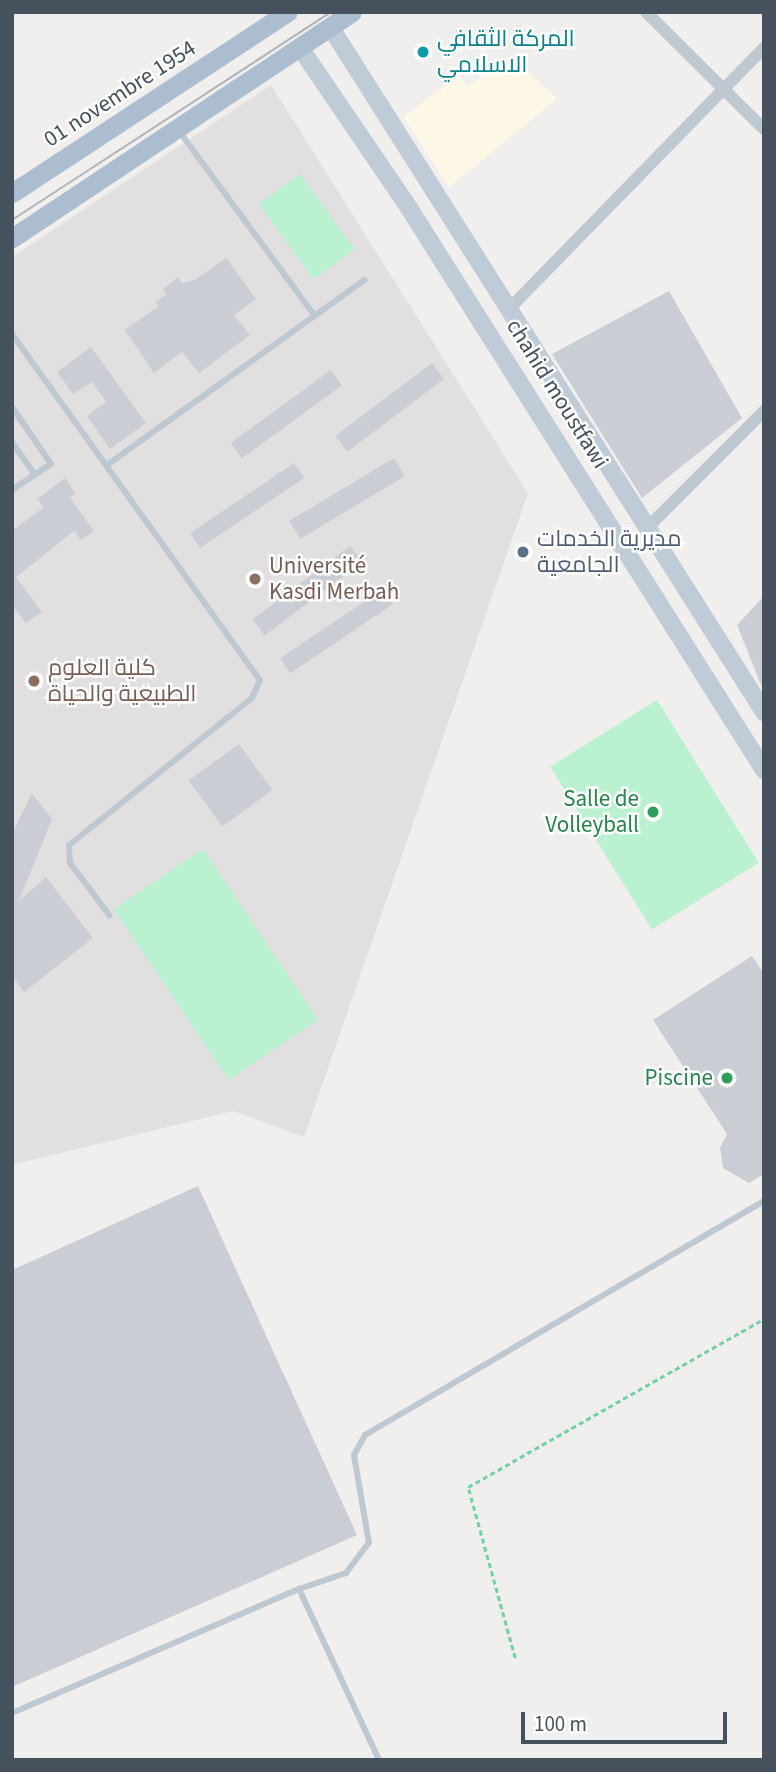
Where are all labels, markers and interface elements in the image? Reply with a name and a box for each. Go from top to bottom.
place label: المركة الثقافي الاسلامي [437,25,575,79]
street label: 01 novembre 1954 [39,35,201,153]
marker: المركة الثقافي الاسلامي [415,44,431,60]
street label: chahid moustfawi [500,314,614,474]
place label: مديرية الخدمات الجامعية [537,525,681,579]
marker: مديرية الخدمات الجامعية [515,544,531,560]
place label: Université Kasdi Merbah [269,552,399,606]
marker: Université Kasdi Merbah [247,571,263,587]
place label: كلية العلوم الطبيعية والحياة [48,654,196,708]
marker: كلية العلوم الطبيعية والحياة [26,673,42,689]
place label: Salle de Volleyball [545,785,639,839]
marker: Salle de Volleyball [645,804,661,820]
place label: Piscine [645,1064,713,1092]
marker: Piscine [719,1070,735,1086]
scale bar [524,1698,730,1742]
text: 100 m [534,1709,587,1739]

